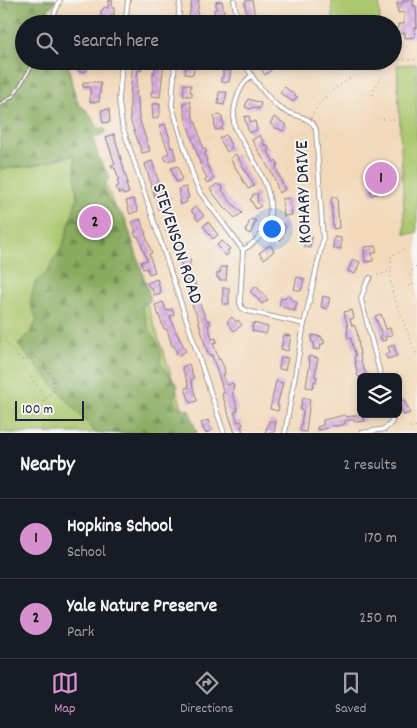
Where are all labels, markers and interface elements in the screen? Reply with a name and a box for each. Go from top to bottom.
search box [15,15,402,70]
icon: search [33,29,61,57]
text: Search here [73,29,159,56]
street label: KOHARY DRIVE [290,140,320,244]
pin: 1 [365,159,397,197]
street label: STEVENSON ROAD [144,180,208,308]
pin: 2 [79,203,111,241]
your location [259,216,285,242]
map controls [357,373,402,418]
button: layers [357,373,402,418]
scale bar [15,398,84,421]
text: 100 m [22,400,53,420]
text: Nearby [20,451,75,481]
text: 2 results [343,454,397,477]
text: Hopkins School [67,514,173,541]
text: 1 [34,527,38,550]
text: 170 m [364,527,397,550]
text: School [67,541,106,564]
text: Yale Nature Preserve [67,594,217,621]
text: 2 [33,607,40,630]
text: 250 m [359,607,397,630]
text: Park [67,621,94,644]
tab: Map [51,669,79,719]
tab: Directions [180,669,233,719]
tab: Saved [335,669,366,719]

